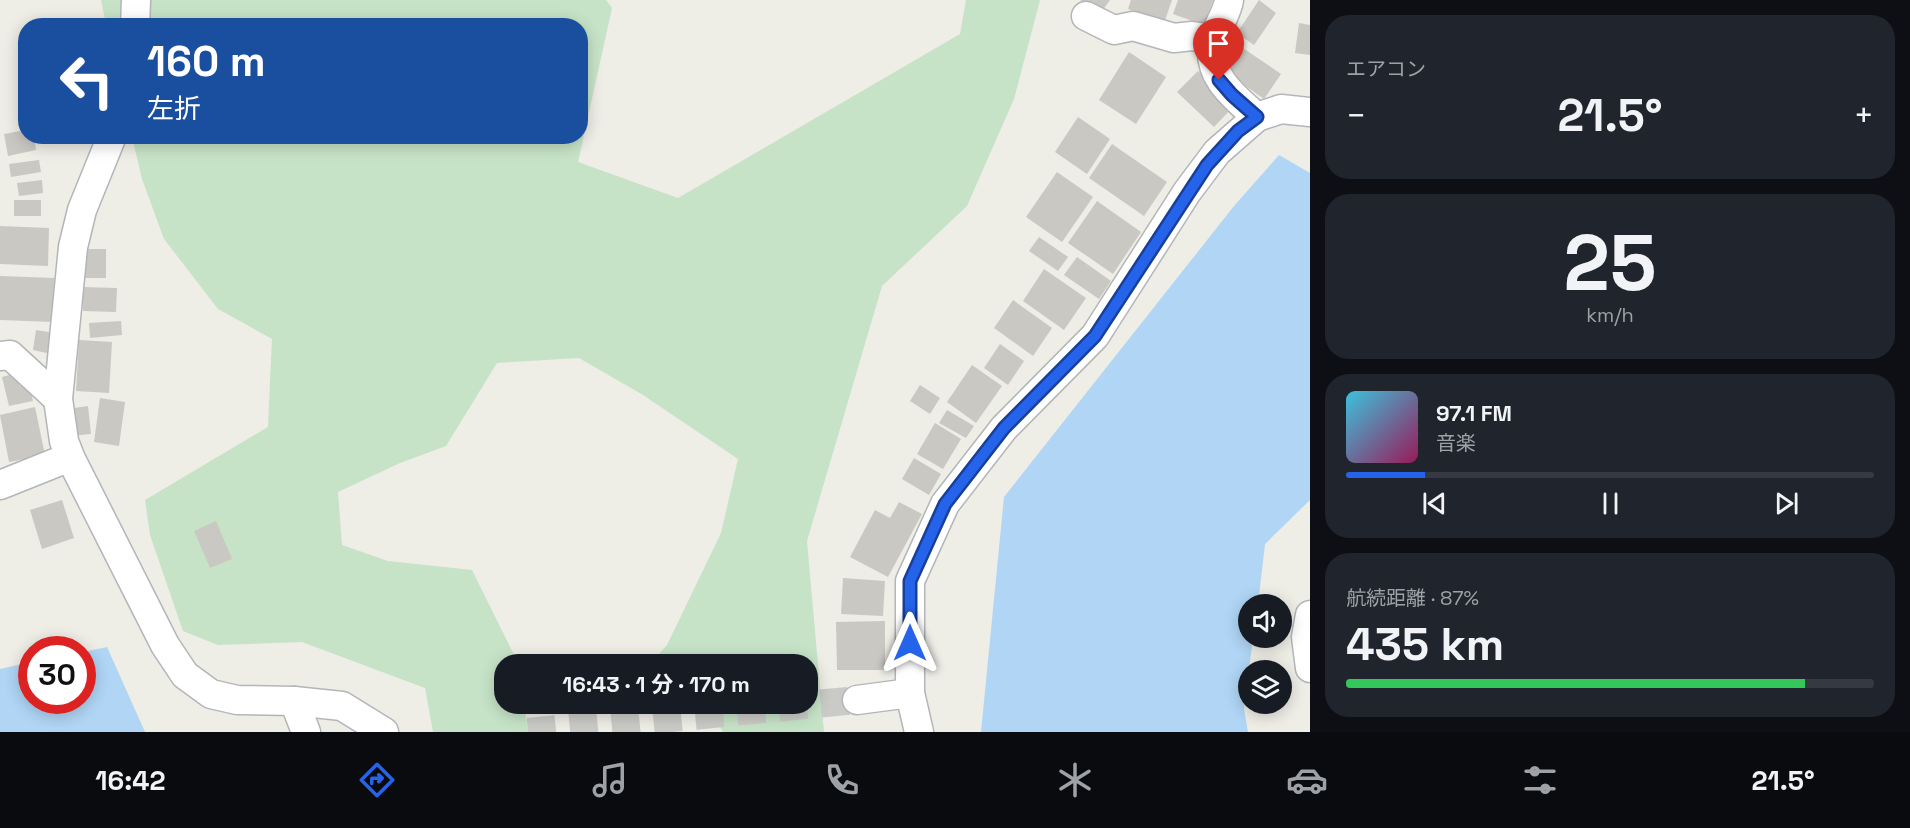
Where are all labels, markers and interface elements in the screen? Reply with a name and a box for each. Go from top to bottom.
pin [1193,18,1244,80]
icon: arrive [1202,27,1235,60]
text: 160 m [147,35,266,88]
icon: left [48,42,126,120]
text: エアコン [1346,56,1426,82]
text: 21.5° [1557,87,1663,144]
text: 左折 [147,91,201,126]
text: − [1346,95,1366,137]
text: + [1854,95,1874,137]
text: 25 [1563,213,1657,313]
text: km/h [1586,302,1634,328]
text: 97.1 FM [1436,399,1512,427]
text: 音楽 [1436,430,1476,456]
icon: previous [1418,487,1451,520]
icon: pause [1594,487,1627,520]
icon: next [1770,487,1803,520]
text: 航続距離 · 87% [1346,585,1479,611]
map controls [1238,594,1292,714]
button: sound [1238,594,1292,648]
position arrow [878,611,942,675]
text: 435 km [1346,616,1504,673]
speed limit sign: 30 [18,636,96,714]
button: layers [1238,660,1292,714]
text: 16:43 · 1 分 · 170 m [562,670,750,698]
icon: directions [356,759,398,801]
icon: music [589,759,631,801]
icon: phone [821,759,863,801]
icon: climate [1054,759,1096,801]
icon: car [1286,759,1328,801]
icon: filters [1519,759,1561,801]
text: 16:42 [95,763,165,798]
text: 21.5° [1751,763,1815,798]

